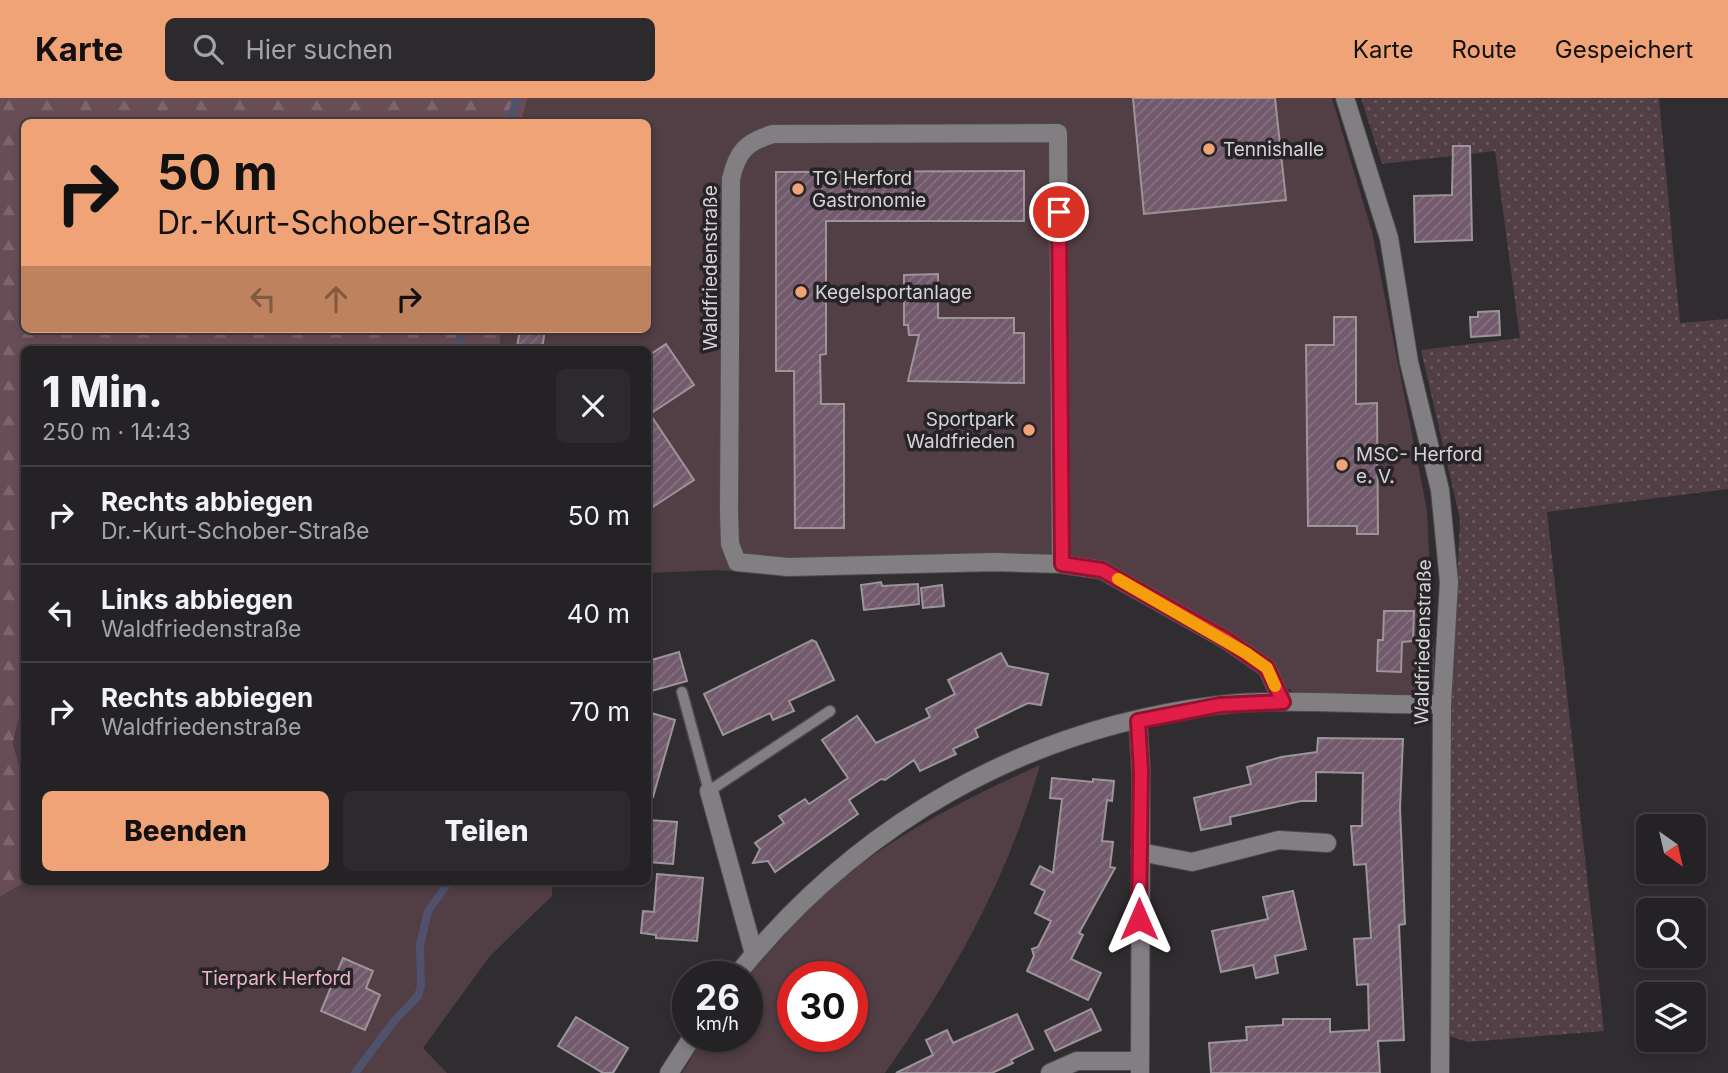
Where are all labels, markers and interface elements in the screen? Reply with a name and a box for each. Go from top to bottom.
search box [165,18,655,81]
text: Karte [35,29,123,69]
icon: search [189,30,227,68]
text: Hier suchen [245,34,393,65]
text: Karte [1353,35,1413,64]
text: Route [1451,35,1517,64]
text: Gespeichert [1555,35,1693,64]
place label: Tennishalle [1223,138,1324,161]
marker: Tennishalle [1201,141,1217,157]
text: 50 m [157,143,278,202]
icon: right [42,147,133,238]
place label: TG Herford Gastronomie [812,167,926,212]
marker: TG Herford Gastronomie [790,181,806,197]
pin [1029,182,1089,242]
street label: Waldfriedenstraße [699,185,722,351]
icon: arrive [1040,193,1078,231]
text: Dr.-Kurt-Schober-Straße [157,203,531,242]
icon: left [244,280,282,318]
icon: ahead [317,280,355,318]
icon: right [390,280,428,318]
place label: Kegelsportanlage [815,281,972,304]
marker: Kegelsportanlage [793,284,809,300]
text: 1 Min. [42,366,163,417]
button: close [556,369,630,443]
place label: Sportpark Waldfrieden [906,408,1016,453]
text: 250 m · 14:43 [42,418,191,446]
marker: Sportpark Waldfrieden [1021,422,1037,438]
place label: MSC- Herford e. V. [1356,443,1482,488]
marker: MSC- Herford e. V. [1334,457,1350,473]
text: Rechts abbiegen [101,486,313,517]
icon: right [42,496,80,534]
text: 50 m [568,500,630,531]
text: Dr.-Kurt-Schober-Straße [101,517,370,545]
street label: Waldfriedenstraße [1410,559,1436,725]
text: Links abbiegen [101,584,293,615]
icon: left [42,594,80,632]
text: 40 m [567,598,630,629]
text: Waldfriedenstraße [101,615,301,643]
text: Rechts abbiegen [101,682,313,713]
icon: right [42,692,80,730]
text: 70 m [569,696,630,727]
text: Waldfriedenstraße [101,713,301,741]
button: Beenden [42,791,329,871]
button: Teilen [343,791,630,871]
north arrow [1636,814,1706,884]
map controls [1636,814,1706,1052]
position arrow [1102,882,1176,956]
button: search [1636,898,1706,968]
speed limit sign: 30 [777,961,868,1052]
park label: Tierpark Herford [201,967,351,990]
text: 26 [695,976,740,1018]
button: layers [1636,982,1706,1052]
text: km/h [696,1013,739,1034]

